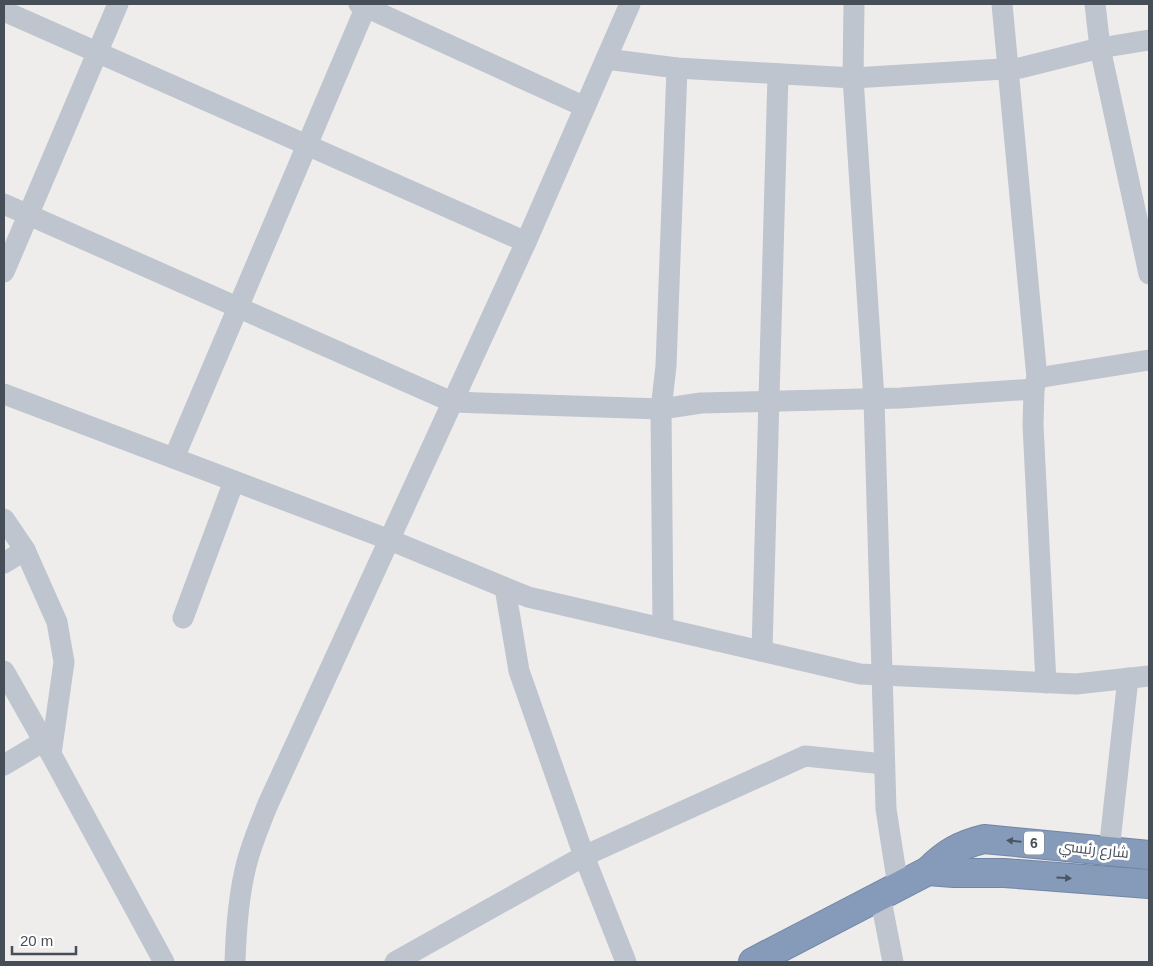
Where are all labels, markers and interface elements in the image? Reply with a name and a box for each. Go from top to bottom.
road number: 6 [1024,831,1044,854]
one-way arrow [1005,837,1021,845]
street label: شارع رئيسي [1058,837,1130,865]
one-way arrow [1057,874,1073,882]
scale bar [12,924,76,956]
text: 20 m [20,932,53,949]

